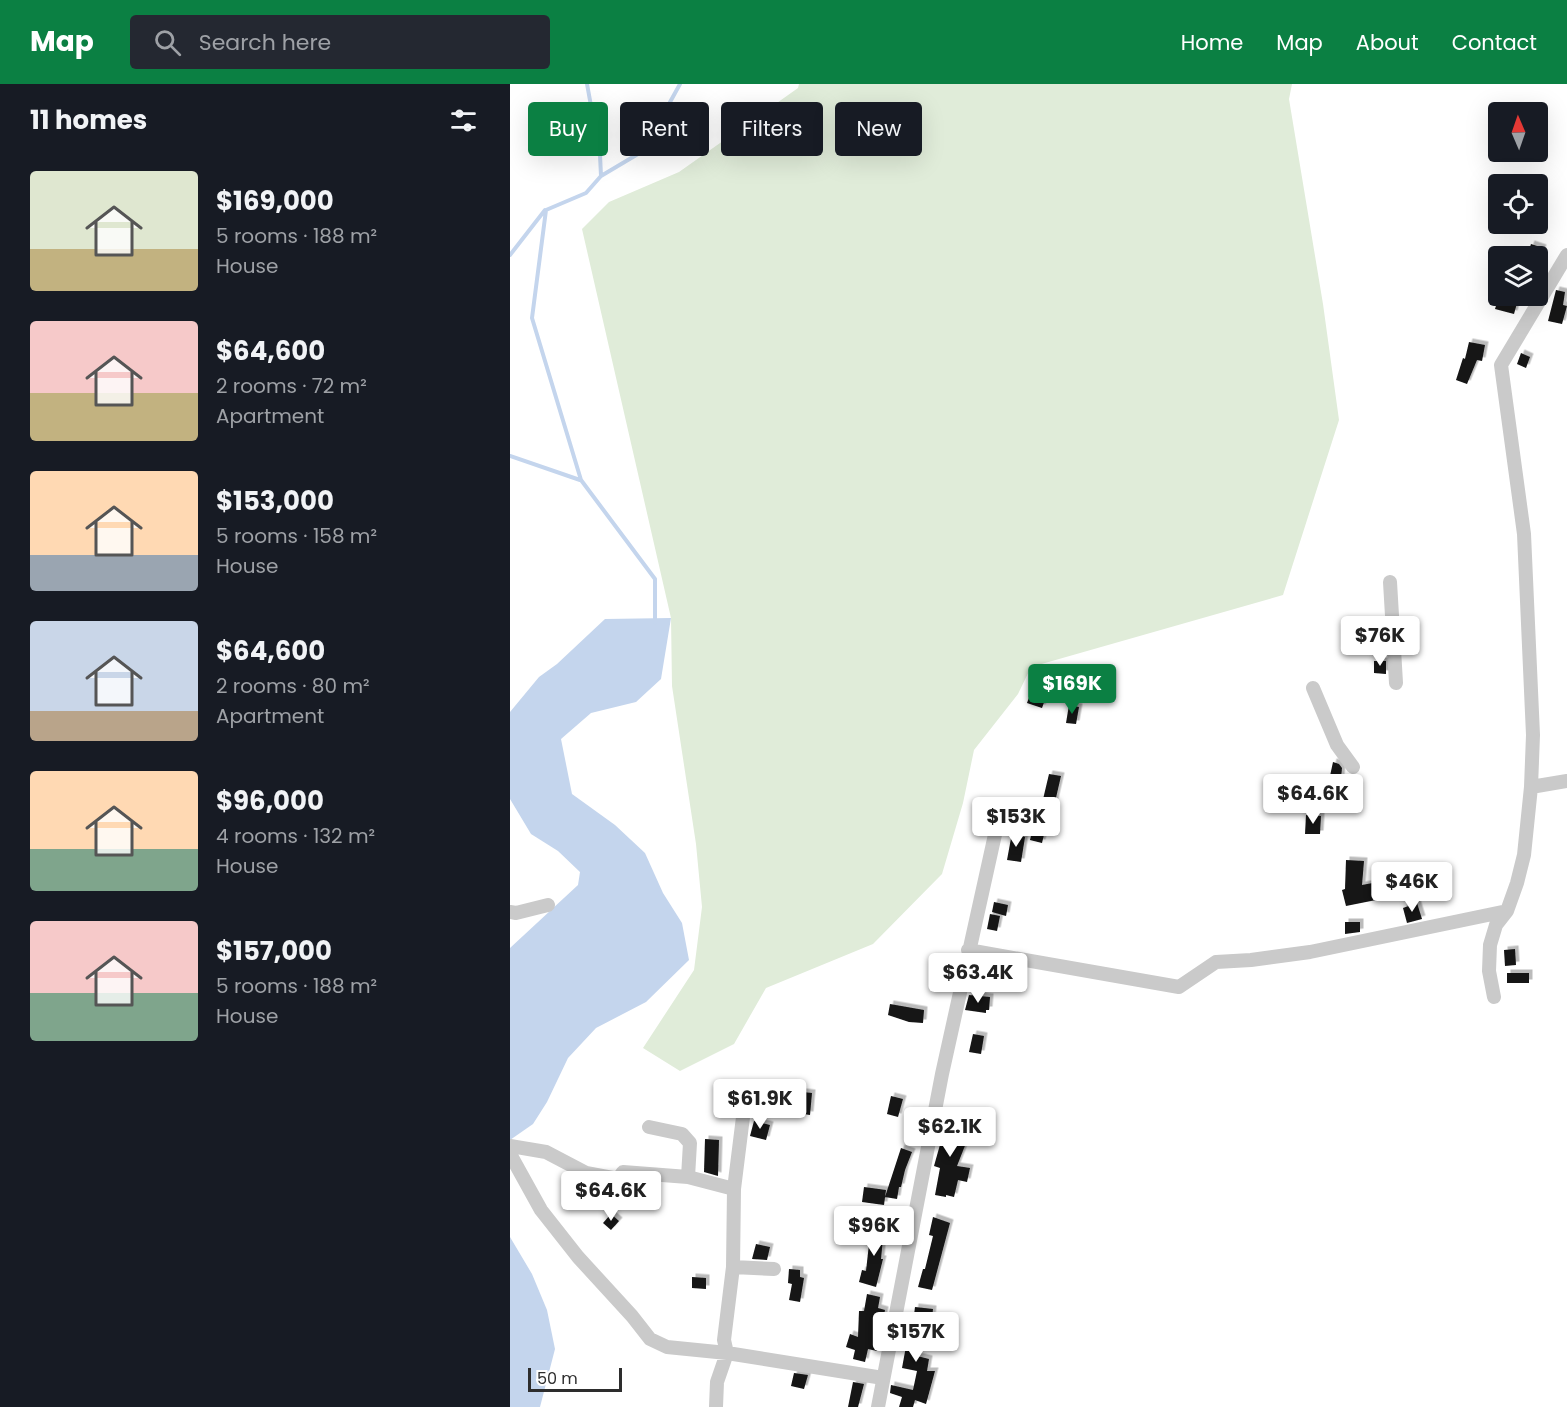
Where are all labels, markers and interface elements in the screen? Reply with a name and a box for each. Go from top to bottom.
search box [130,15,550,69]
text: Map [30,22,94,61]
icon: search [151,26,184,59]
text: Search here [199,27,331,58]
text: Home [1181,28,1243,57]
text: Map [1276,28,1323,57]
text: About [1356,28,1419,57]
text: Contact [1452,28,1537,57]
text: 11 homes [30,102,147,138]
chip: Buy [528,102,608,156]
chip: Rent [620,102,709,156]
chip: Filters [721,102,823,156]
chip: New [835,102,922,156]
north arrow [1488,102,1548,162]
map controls [1488,102,1548,306]
icon: filters [447,104,480,137]
button: locate [1488,174,1548,234]
text: $169,000 [216,183,334,219]
icon: home [78,195,150,267]
text: 5 rooms · 188 m² [216,222,377,250]
button: layers [1488,246,1548,306]
text: House [216,252,278,280]
text: $64,600 [216,333,325,369]
icon: home [78,345,150,417]
text: 2 rooms · 72 m² [216,372,367,400]
text: Apartment [216,402,324,430]
text: $153,000 [216,483,334,519]
icon: home [78,495,150,567]
text: 5 rooms · 158 m² [216,522,377,550]
text: House [216,552,278,580]
pin: $76K [1344,616,1416,667]
text: $76K [1355,621,1405,649]
text: $64,600 [216,633,325,669]
icon: home [78,645,150,717]
pin: $169K [1030,664,1114,715]
text: $169K [1042,669,1102,697]
text: 2 rooms · 80 m² [216,672,370,700]
text: Apartment [216,702,324,730]
pin: $64.6K [1264,774,1362,825]
text: $64.6K [1277,779,1349,807]
text: $96,000 [216,783,324,819]
icon: home [78,795,150,867]
pin: $153K [974,797,1058,848]
text: $153K [986,802,1046,830]
text: 4 rooms · 132 m² [216,822,375,850]
text: House [216,852,278,880]
pin: $46K [1376,862,1448,913]
text: $46K [1385,867,1439,895]
text: $157,000 [216,933,332,969]
icon: home [78,945,150,1017]
pin: $63.4K [929,953,1027,1004]
text: $63.4K [942,958,1014,986]
text: 5 rooms · 188 m² [216,972,377,1000]
text: House [216,1002,278,1030]
pin: $61.9K [711,1079,809,1130]
text: $61.9K [727,1084,793,1112]
pin: $62.1K [901,1107,999,1158]
text: $62.1K [918,1112,982,1140]
pin: $64.6K [562,1171,660,1222]
text: $64.6K [575,1176,647,1204]
pin: $96K [838,1206,910,1257]
text: $96K [848,1211,900,1239]
pin: $157K [874,1312,958,1363]
text: $157K [887,1317,945,1345]
scale bar [528,1365,622,1392]
text: 50 m [537,1367,578,1390]

